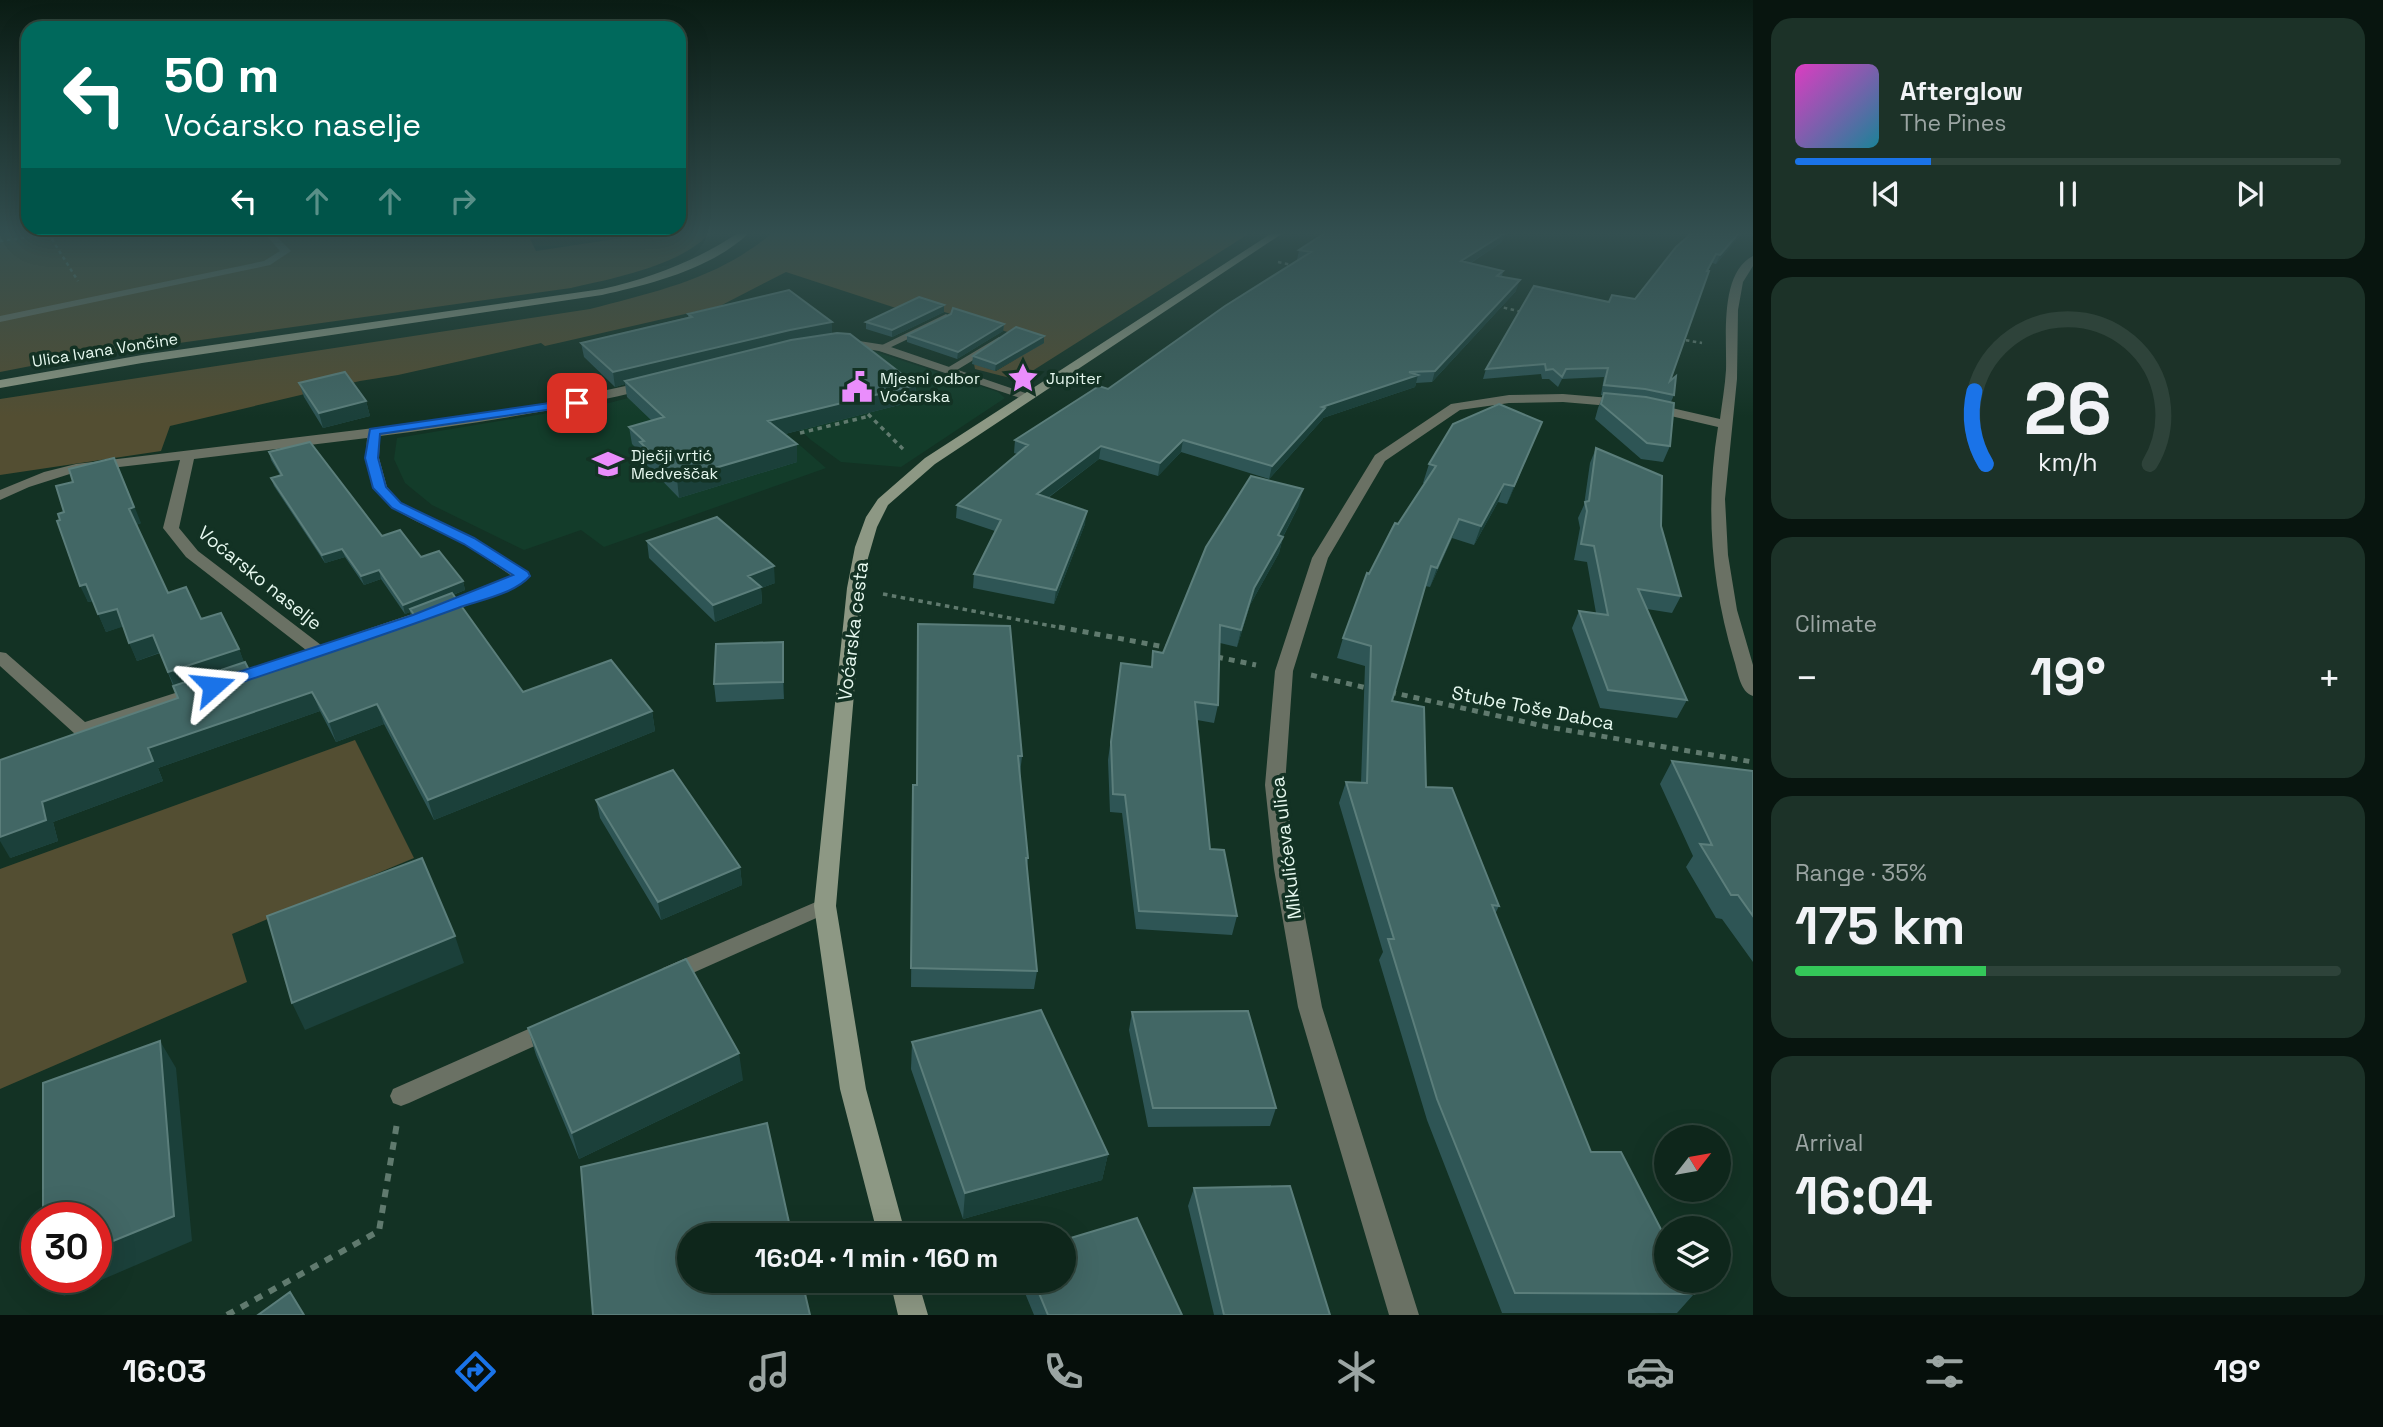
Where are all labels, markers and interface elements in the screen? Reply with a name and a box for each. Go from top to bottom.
text: 50 m [164,44,279,106]
icon: left [49,49,140,140]
text: Afterglow [1900,74,2023,108]
text: Voćarsko naselje [164,105,421,145]
text: The Pines [1900,108,2006,138]
icon: previous [1867,175,1905,213]
icon: pause [2049,175,2087,213]
icon: next [2231,175,2269,213]
icon: left [225,182,263,220]
icon: ahead [298,182,336,220]
icon: ahead [371,182,409,220]
icon: right [444,182,482,220]
street label: Ulica Ivana Vončine [30,328,180,372]
place icon: Jupiter [1006,361,1040,395]
text: 26 [2024,363,2112,456]
place label: Mjesni odbor Voćarska [880,368,980,407]
place label: Jupiter [1046,368,1102,389]
public building icon: Mjesni odbor Voćarska [840,370,874,404]
pin [547,373,607,433]
icon: arrive [558,384,596,422]
place label: Dječji vrtić Medveščak [631,445,719,484]
text: km/h [2038,446,2098,478]
school or university icon: Dječji vrtić Medveščak [591,447,625,481]
street label: Voćarsko naselje [193,520,327,636]
street label: Voćarska cesta [832,560,874,702]
text: Climate [1795,609,1877,639]
text: 19° [2030,644,2106,710]
position arrow [176,649,250,723]
text: − [1795,654,1819,702]
text: + [2317,654,2341,702]
street label: Stube Toše Dabca [1450,680,1616,736]
street label: Mikulićeva ulica [1265,775,1307,921]
text: Range · 35% [1795,858,1927,888]
text: 175 km [1795,893,1965,959]
north arrow [1654,1125,1731,1202]
map controls [1654,1125,1731,1293]
text: Arrival [1795,1128,1863,1158]
text: 16:04 [1795,1163,1933,1229]
speed limit sign: 30 [21,1202,112,1293]
button: layers [1654,1216,1731,1293]
text: 16:04 · 1 min · 160 m [755,1241,998,1275]
icon: directions [451,1347,500,1396]
icon: music [745,1347,794,1396]
icon: phone [1039,1347,1088,1396]
icon: climate [1332,1347,1381,1396]
icon: car [1626,1347,1675,1396]
icon: filters [1920,1347,1969,1396]
text: 16:03 [122,1351,206,1391]
text: 19° [2214,1351,2261,1391]

